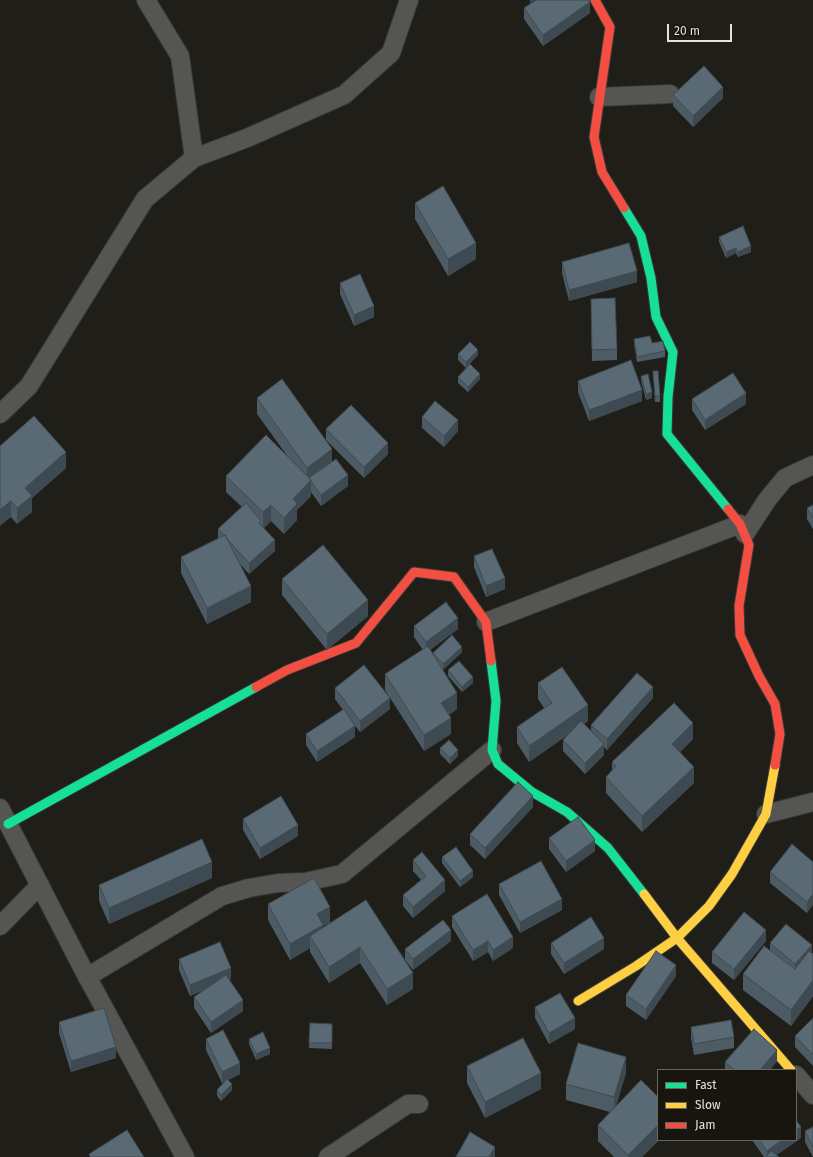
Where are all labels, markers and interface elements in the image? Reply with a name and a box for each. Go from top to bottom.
scale bar [669,16,734,42]
text: 20 m [674,24,700,38]
legend [657,1069,797,1141]
text: Fast [695,1078,717,1092]
text: Slow [695,1098,721,1112]
text: Jam [695,1118,715,1132]

